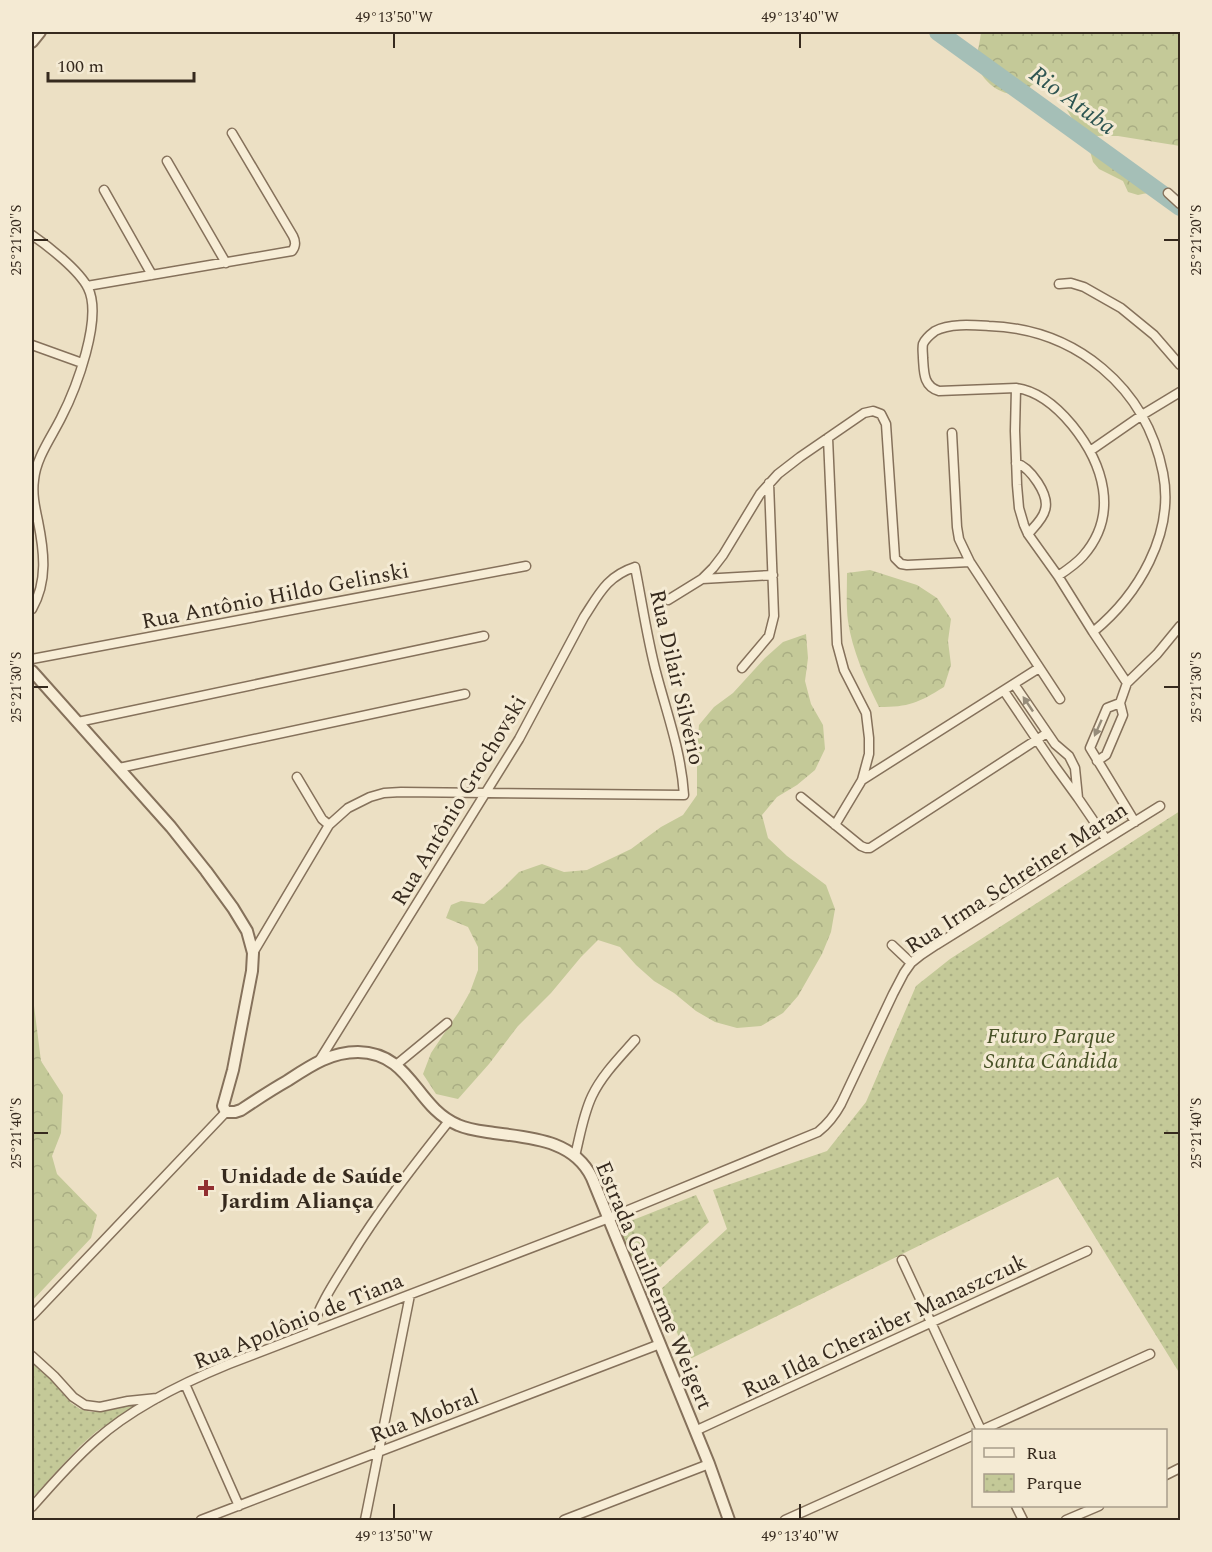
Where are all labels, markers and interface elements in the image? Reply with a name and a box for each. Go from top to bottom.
text: 49°13'50"W [355,6,433,29]
text: 49°13'40"W [761,6,839,29]
scale bar [48,45,194,83]
text: 100 m [57,53,104,80]
water label: Rio Atuba [1022,57,1123,145]
text: 25°21'20"S [5,204,28,275]
text: 25°21'20"S [1185,204,1208,275]
street label: Rua Antônio Hildo Gelinski [139,554,412,639]
street label: Rua Dilair Silvério [640,586,713,768]
text: 25°21'30"S [5,651,28,722]
text: 25°21'30"S [1185,651,1208,722]
street label: Rua Antônio Grochovski [383,689,535,912]
one-way arrow [1022,697,1034,713]
one-way arrow [1093,720,1103,738]
street label: Rua Irma Schreiner Maran [899,794,1135,963]
park label: Futuro Parque Santa Cândida [984,1020,1118,1078]
text: 25°21'40"S [5,1097,28,1168]
text: 25°21'40"S [1185,1097,1208,1168]
street label: Estrada Guilherme Weigert [586,1156,721,1415]
place label: Unidade de Saúde Jardim Aliança [220,1160,403,1218]
marker: Unidade de Saúde Jardim Aliança [197,1179,215,1197]
street label: Rua Ilda Cheraiber Manaszczuk [737,1246,1032,1407]
street label: Rua Apolônio de Tiana [189,1264,409,1379]
street label: Rua Mobral [365,1380,484,1452]
legend [972,1429,1167,1507]
text: Rua [1026,1440,1057,1467]
text: Parque [1026,1470,1082,1497]
text: 49°13'50"W [355,1525,433,1548]
text: 49°13'40"W [761,1525,839,1548]

